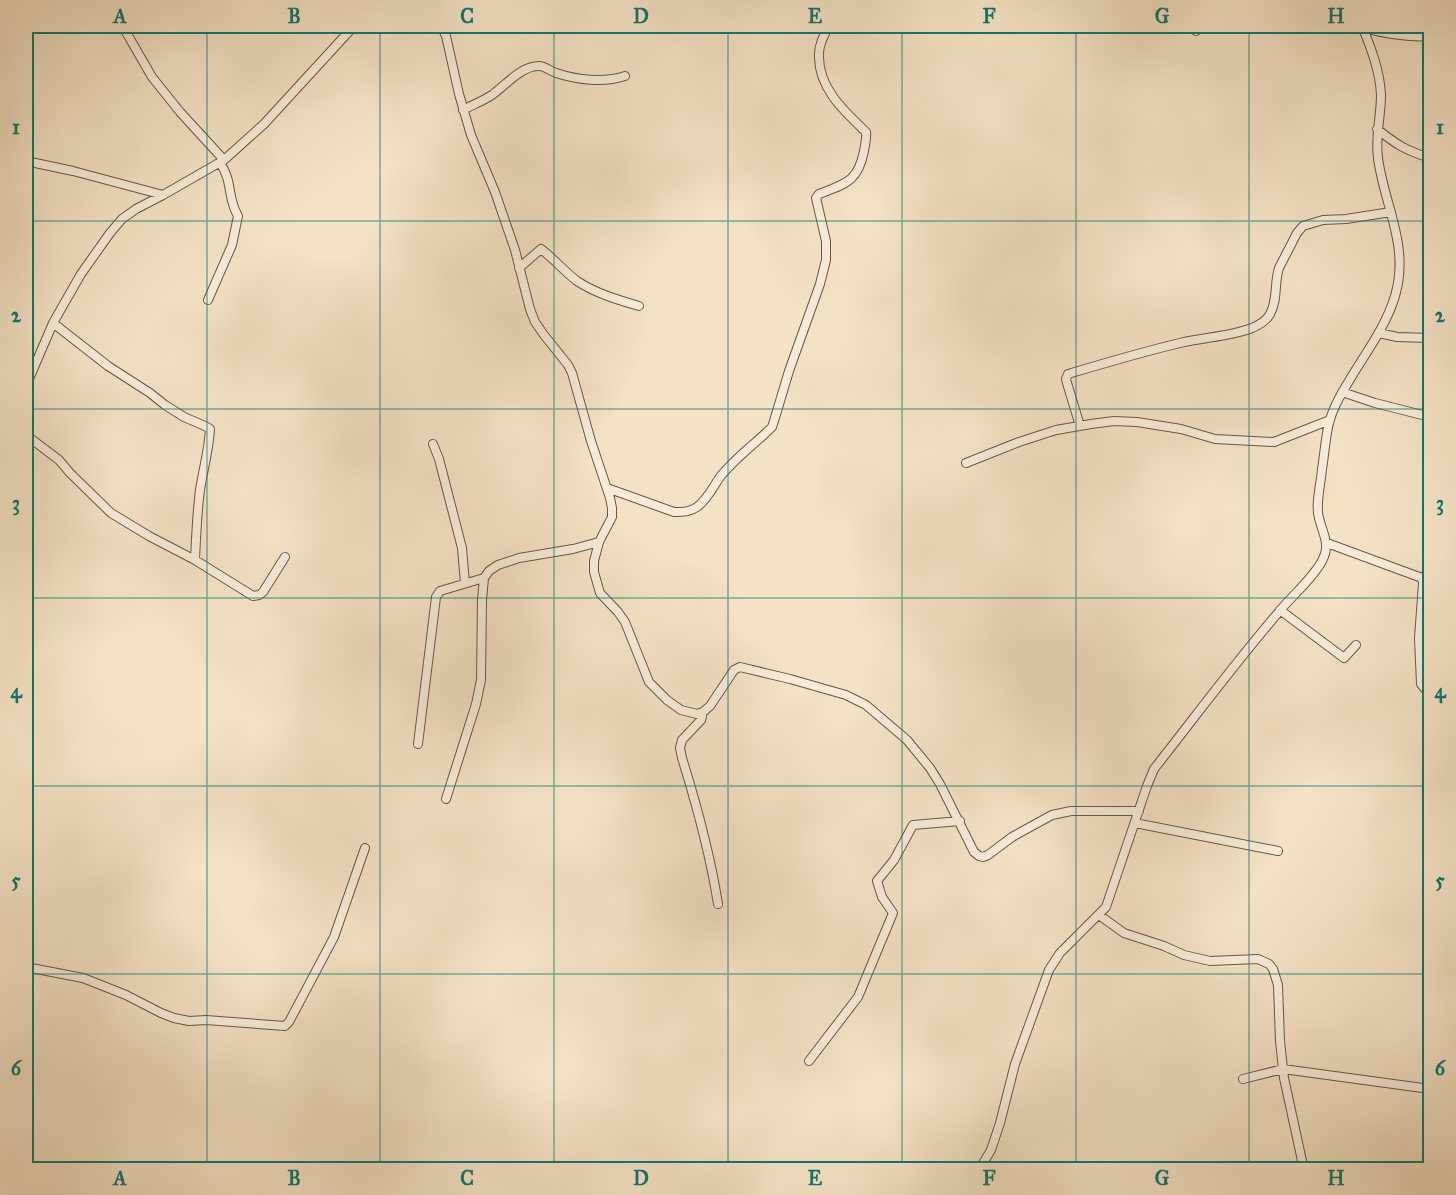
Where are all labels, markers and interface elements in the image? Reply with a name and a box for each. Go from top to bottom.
text: A [111,4,127,28]
text: B [287,4,301,28]
text: C [460,4,474,28]
text: D [633,4,649,28]
text: E [808,4,823,28]
text: F [982,4,996,28]
text: G [1155,4,1170,28]
text: H [1327,4,1345,28]
text: 1 [12,115,20,139]
text: 1 [1436,115,1444,139]
text: 2 [11,303,22,327]
text: 2 [1435,303,1446,327]
text: 3 [12,491,20,516]
text: 3 [1436,491,1444,516]
text: 4 [10,679,22,704]
text: 4 [1434,679,1446,704]
text: 5 [11,868,21,892]
text: 5 [1435,868,1445,892]
text: 6 [11,1056,23,1080]
text: 6 [1435,1056,1447,1080]
text: A [111,1166,127,1190]
text: B [287,1166,301,1190]
text: C [460,1166,474,1190]
text: D [633,1166,649,1190]
text: E [808,1166,823,1190]
text: F [982,1166,996,1190]
text: G [1155,1166,1170,1190]
text: H [1327,1166,1345,1190]

